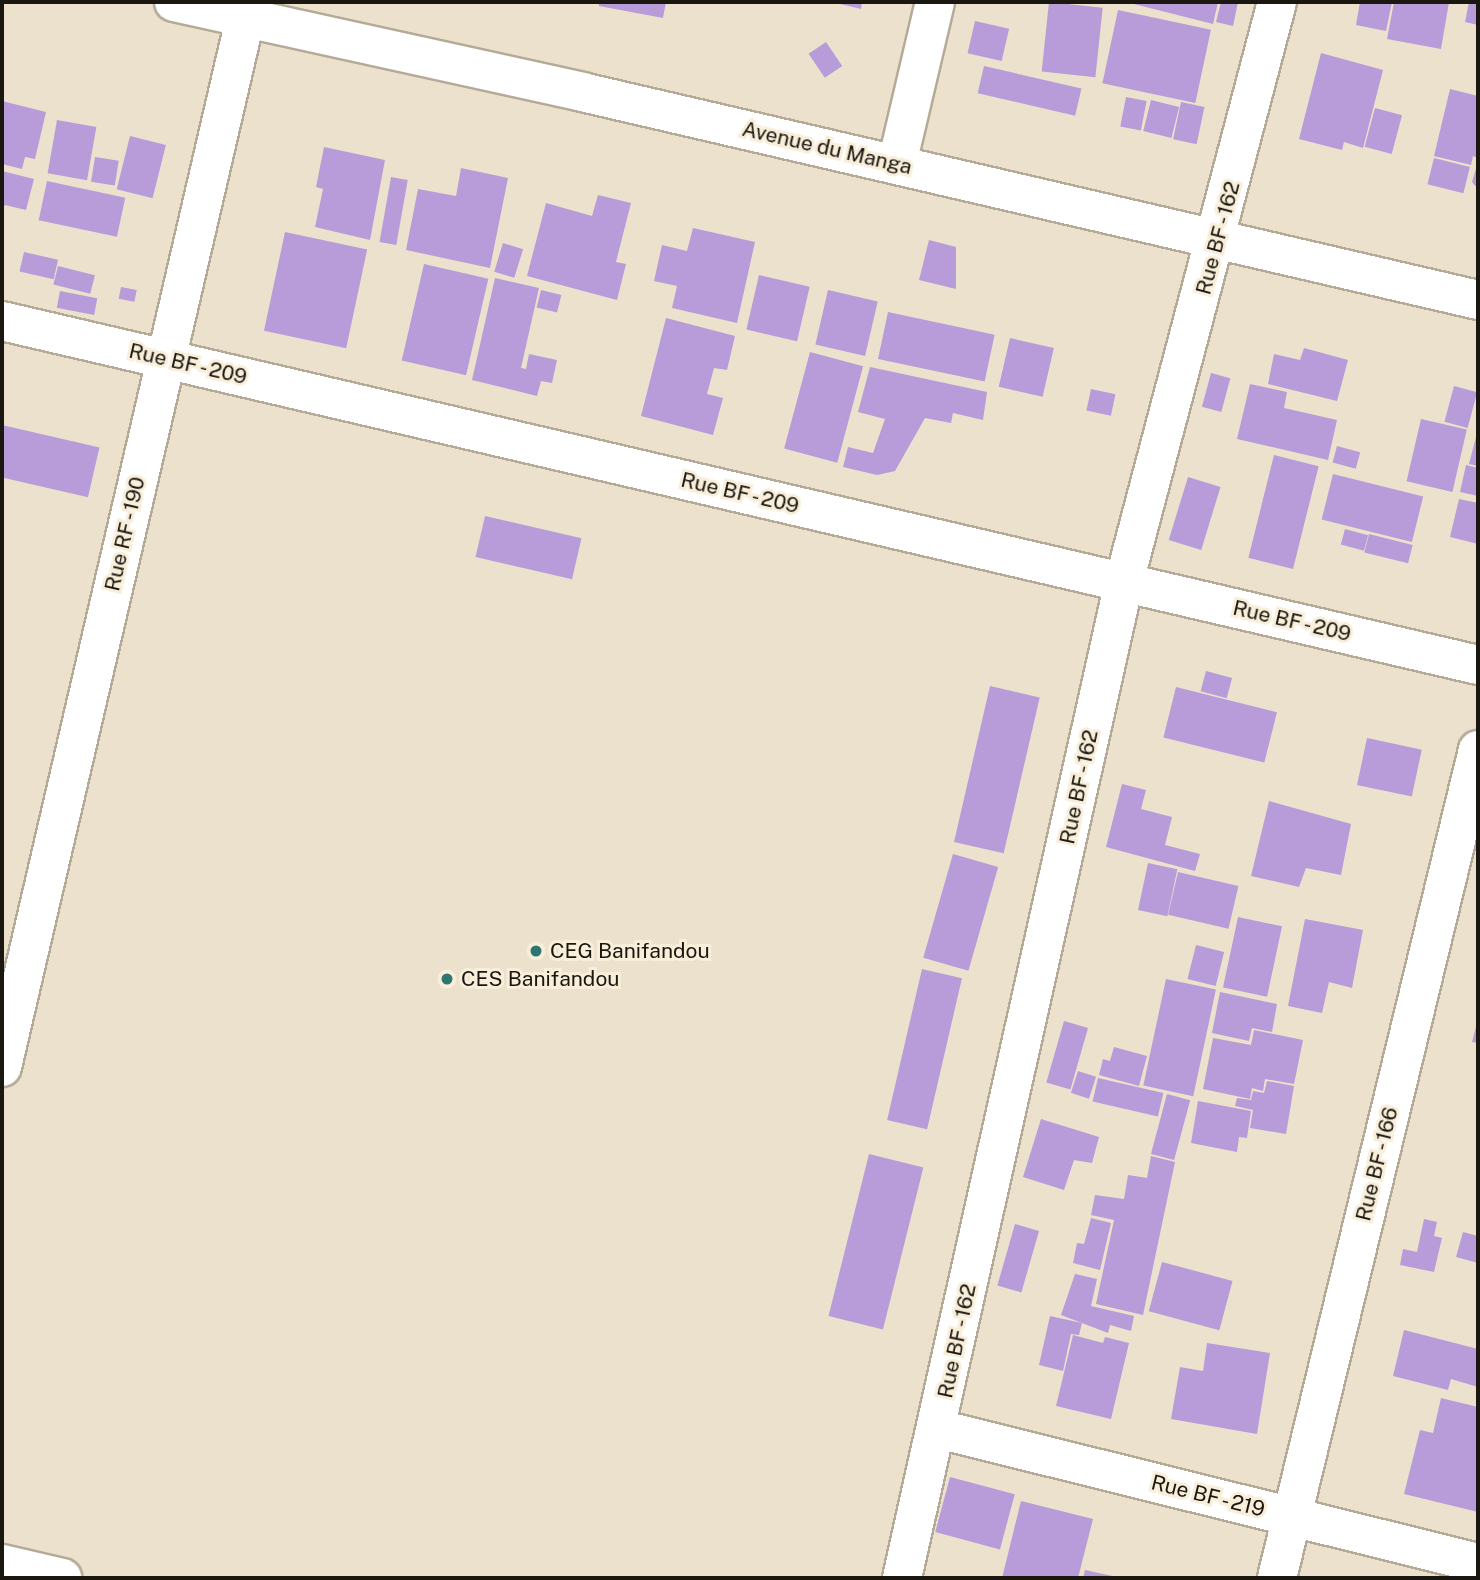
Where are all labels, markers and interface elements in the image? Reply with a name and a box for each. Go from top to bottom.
street label: Avenue du Manga [740,116,914,180]
street label: Rue BF - 162 [1190,176,1246,300]
street label: Rue BF - 209 [124,338,252,390]
street label: Rue BF - 209 [676,467,804,519]
street label: Rue RF - 190 [99,472,151,596]
street label: Rue BF - 209 [1228,595,1356,647]
street label: Rue BF - 162 [1054,725,1104,849]
place label: CEG Banifandou [550,938,710,964]
marker: CEG Banifandou [528,943,544,959]
place label: CES Banifandou [461,966,619,992]
marker: CES Banifandou [439,971,455,987]
street label: Rue BF - 166 [1350,1101,1404,1227]
street label: Rue BF - 162 [932,1279,982,1403]
street label: Rue BF - 219 [1146,1469,1270,1523]

